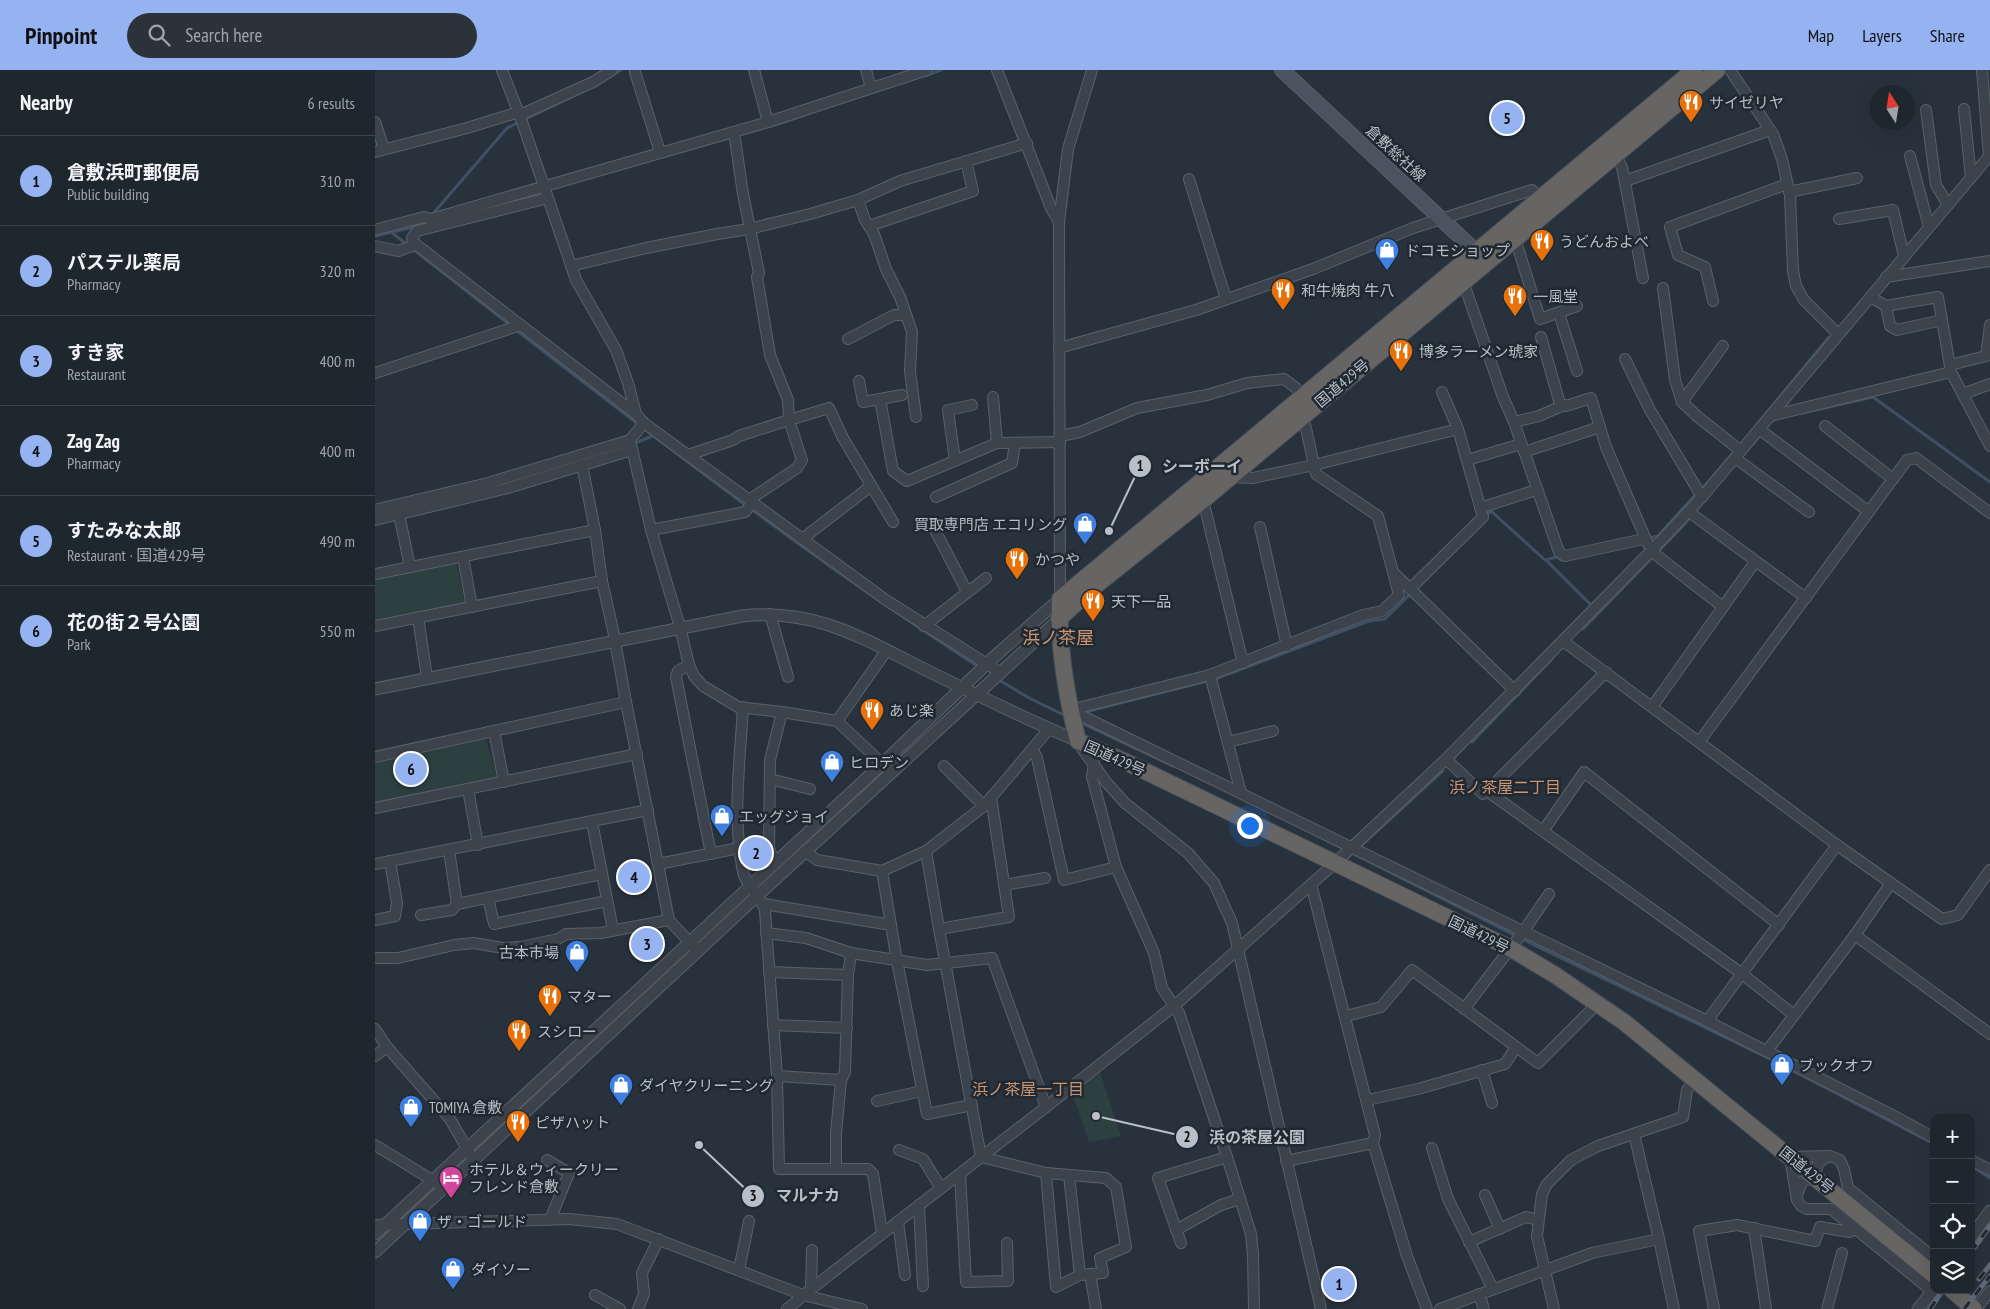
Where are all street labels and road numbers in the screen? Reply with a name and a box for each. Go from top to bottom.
street label: 倉敷総社線 [1362,120,1430,186]
street label: 国道429号 [1311,355,1373,411]
street label: 国道429号 [1081,736,1149,780]
street label: 国道429号 [1446,911,1512,957]
street label: 国道429号 [1776,1142,1838,1198]

